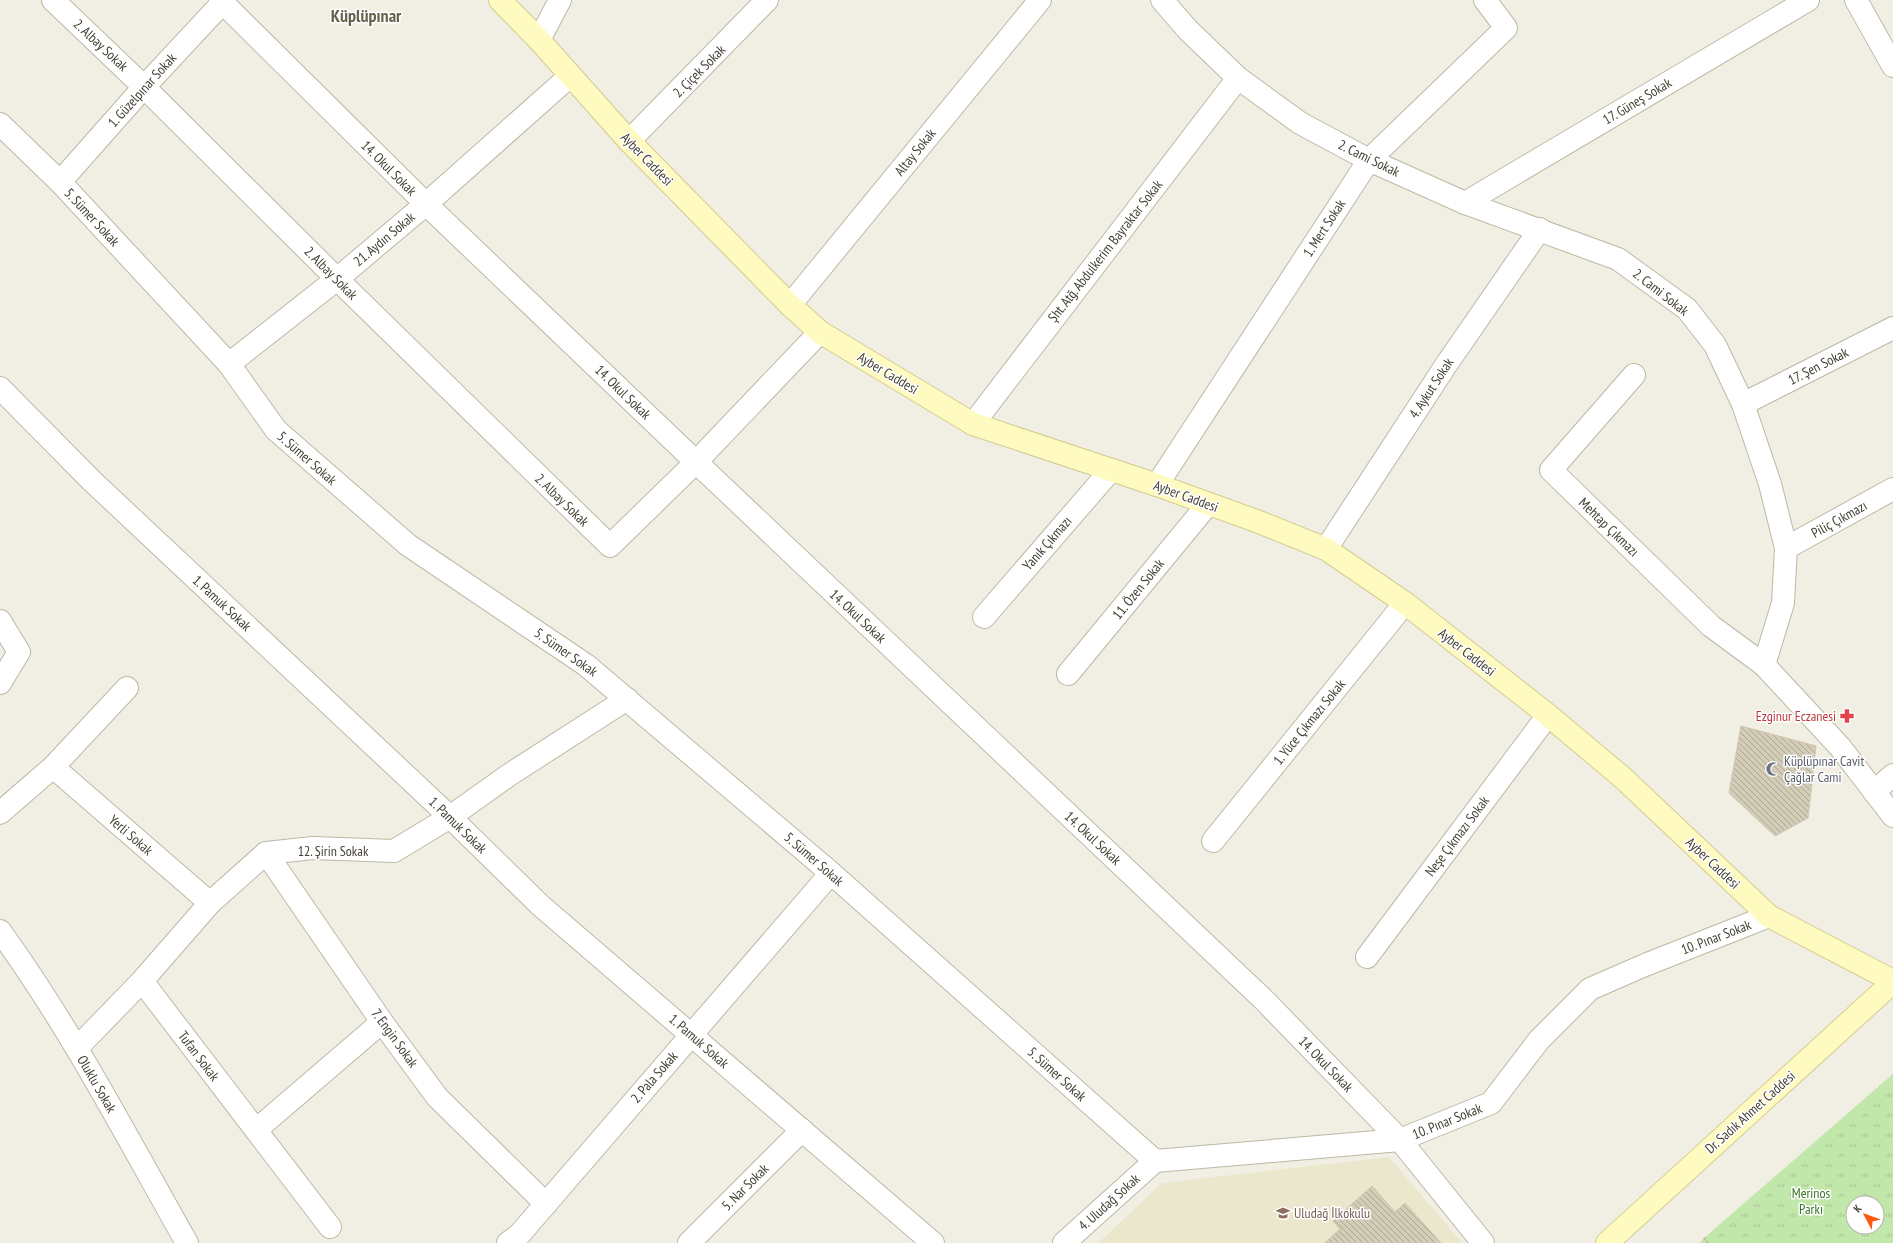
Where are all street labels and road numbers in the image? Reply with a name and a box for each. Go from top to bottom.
street label: 2. Albay Sokak [70,15,133,75]
street label: 2. Çiçek Sokak [669,40,730,101]
street label: 1. Güzelpınar Sokak [104,49,180,131]
street label: 17. Güneş Sokak [1599,73,1675,129]
street label: Altay Sokak [890,124,940,179]
street label: Ayber Caddesi [617,128,677,190]
street label: 2. Cami Sokak [1335,135,1403,181]
street label: 14. Okul Sokak [358,137,421,200]
street label: Şht. Atğ. Abdulkerim Bayraktar Sokak [1044,176,1167,326]
street label: 5. Sümer Sokak [60,184,124,250]
street label: 1. Mert Sokak [1299,195,1350,260]
street label: 21. Aydın Sokak [350,208,419,270]
street label: 2. Albay Sokak [300,242,362,304]
street label: 2. Cami Sokak [1629,264,1693,320]
street label: 17. Şen Sokak [1785,343,1852,389]
street label: Ayber Caddesi [854,348,922,398]
street label: 4. Aykut Sokak [1405,354,1458,422]
street label: 14. Okul Sokak [591,361,655,424]
street label: 5. Sümer Sokak [274,427,341,489]
street label: 2. Albay Sokak [531,470,593,531]
street label: Ayber Caddesi [1151,476,1221,516]
street label: Mehtap Çıkmazı [1575,494,1643,560]
street label: Piliç Çıkmazı [1808,496,1870,542]
street label: Yanık Çıkmazı [1019,512,1075,574]
street label: 11. Özen Sokak [1108,555,1168,623]
street label: 1. Pamuk Sokak [189,571,256,635]
street label: 14. Okul Sokak [826,585,891,647]
street label: 5. Sümer Sokak [531,624,602,681]
street label: Ayber Caddesi [1435,624,1499,680]
street label: 1. Yüce Çıkmazı Sokak [1269,675,1349,768]
street label: Neşe Çıkmazı Sokak [1421,792,1493,880]
street label: 1. Pamuk Sokak [425,793,491,858]
street label: 14. Okul Sokak [1061,807,1126,869]
street label: Yerli Sokak [105,811,157,859]
street label: 5. Sümer Sokak [781,828,848,890]
street label: Ayber Caddesi [1682,833,1744,893]
street label: 12. Şirin Sokak [298,842,369,860]
street label: 10. Pınar Sokak [1678,915,1754,959]
street label: 7. Engin Sokak [368,1005,423,1071]
street label: 1. Pamuk Sokak [665,1010,733,1072]
street label: Tufan Sokak [174,1027,224,1085]
street label: 14. Okul Sokak [1295,1032,1358,1096]
street label: 5. Sümer Sokak [1024,1043,1091,1106]
street label: 2. Pala Sokak [627,1047,682,1107]
street label: Oluklu Sokak [73,1052,121,1116]
street label: Dr. Sadık Ahmet Caddesi [1701,1067,1799,1157]
street label: 10. Pınar Sokak [1410,1099,1485,1143]
street label: 5. Nar Sokak [718,1159,773,1214]
street label: 4. Uludağ Sokak [1074,1169,1144,1234]

